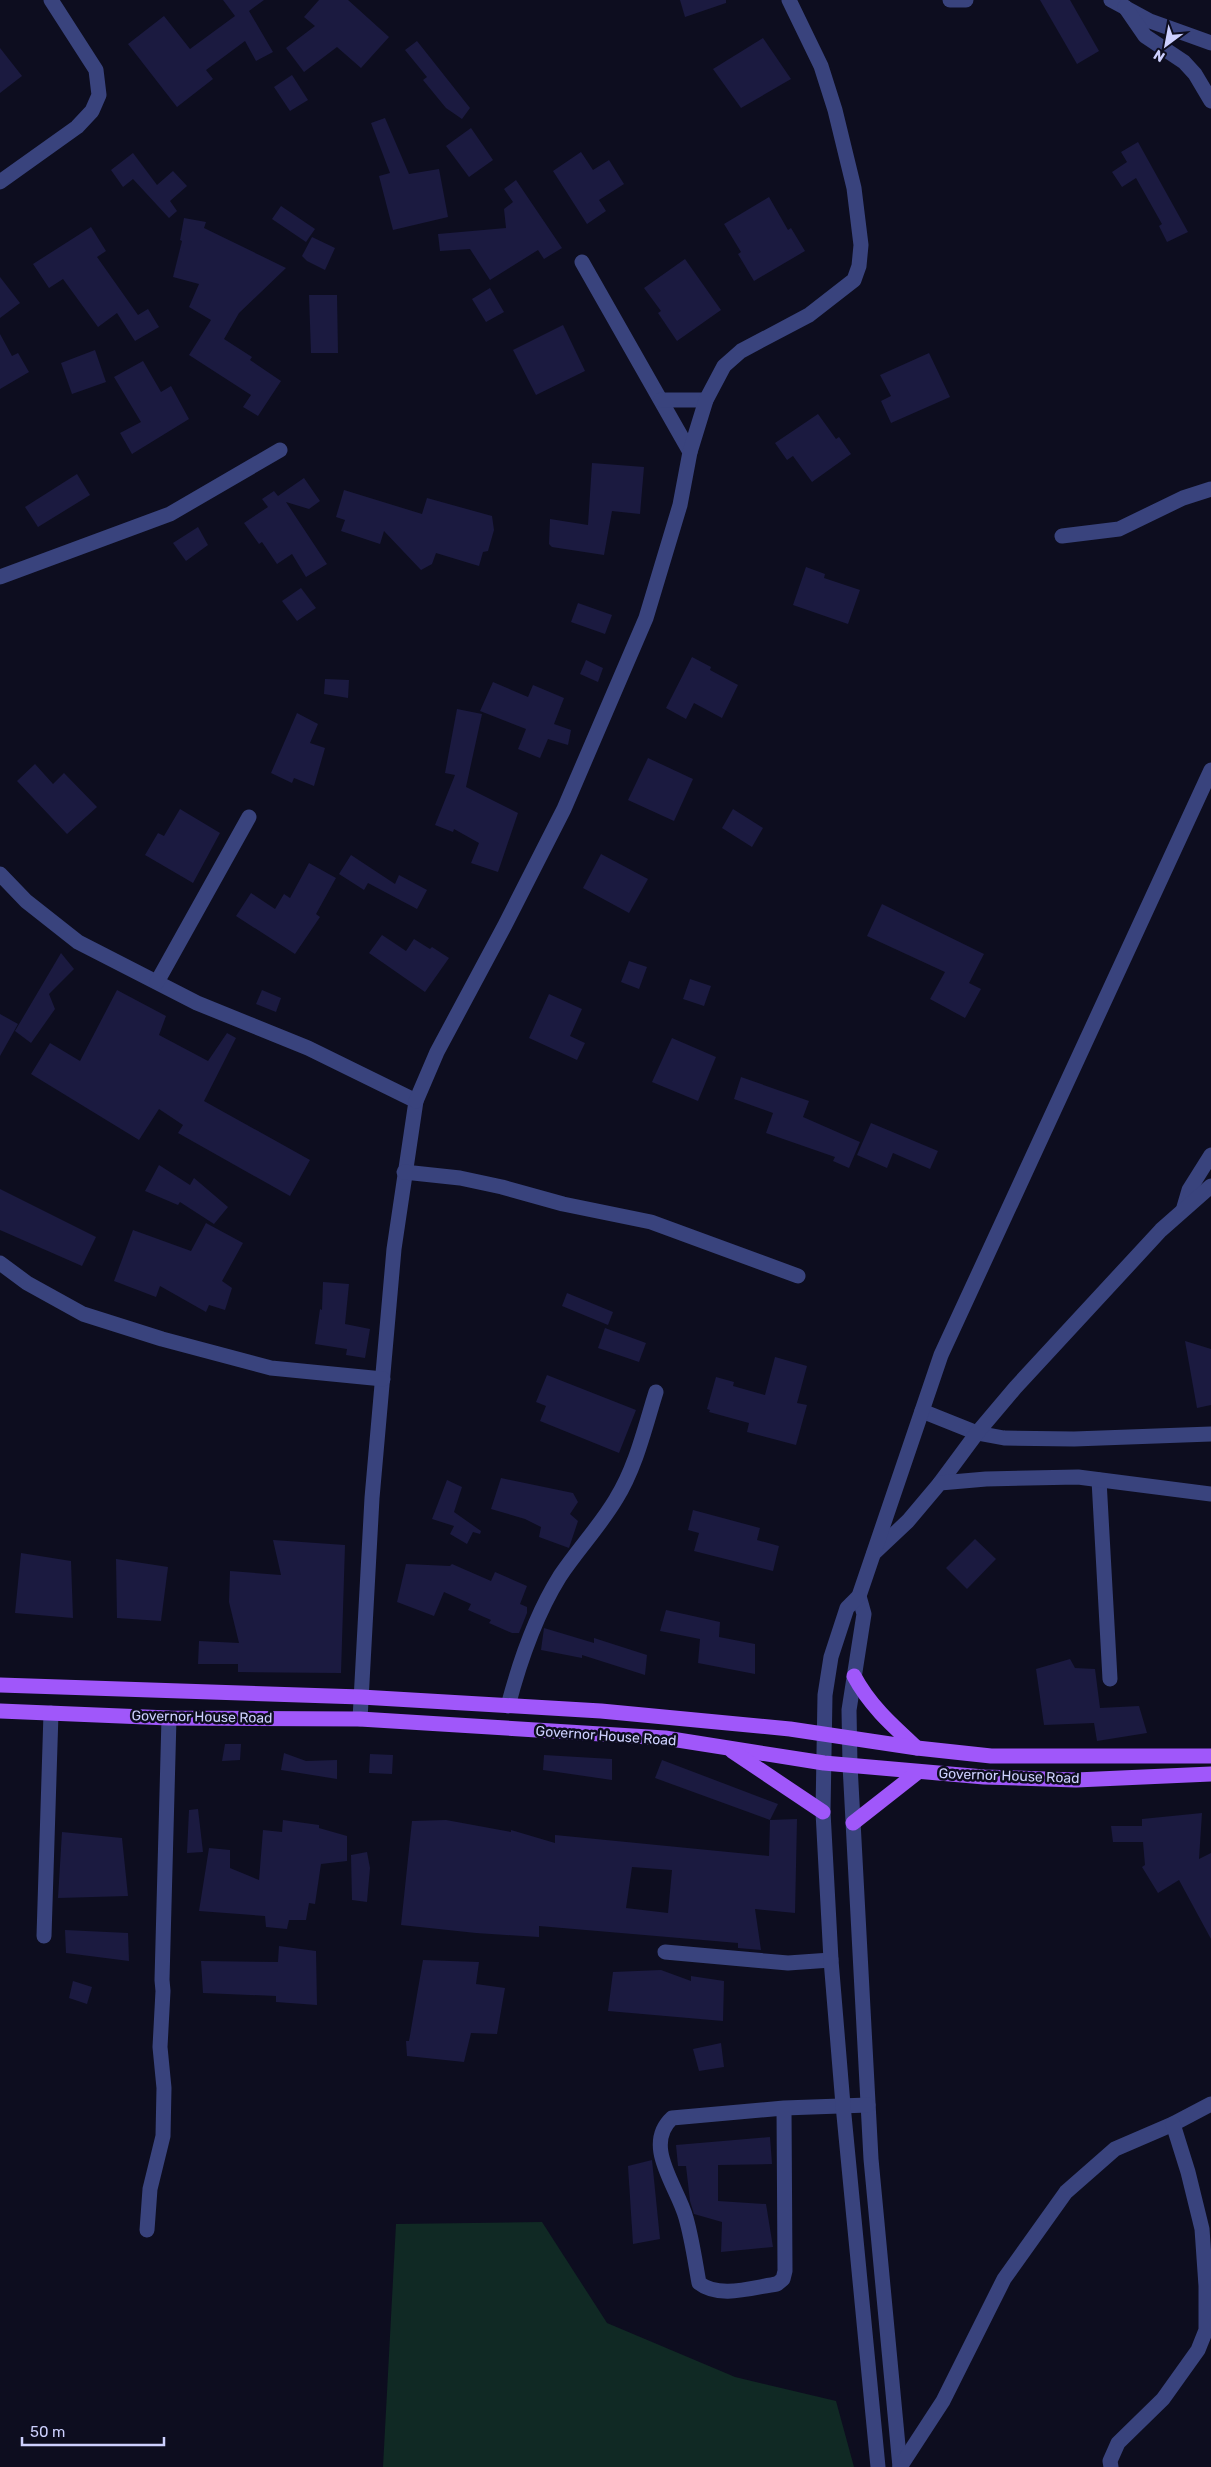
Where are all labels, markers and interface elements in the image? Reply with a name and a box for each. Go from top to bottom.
north arrow [1141,20,1191,70]
text: N [1151,46,1168,65]
street label: Governor House Road [131,1707,273,1727]
street label: Governor House Road [535,1723,677,1749]
street label: Governor House Road [938,1765,1080,1787]
scale bar [22,2414,165,2446]
text: 50 m [30,2423,65,2441]

